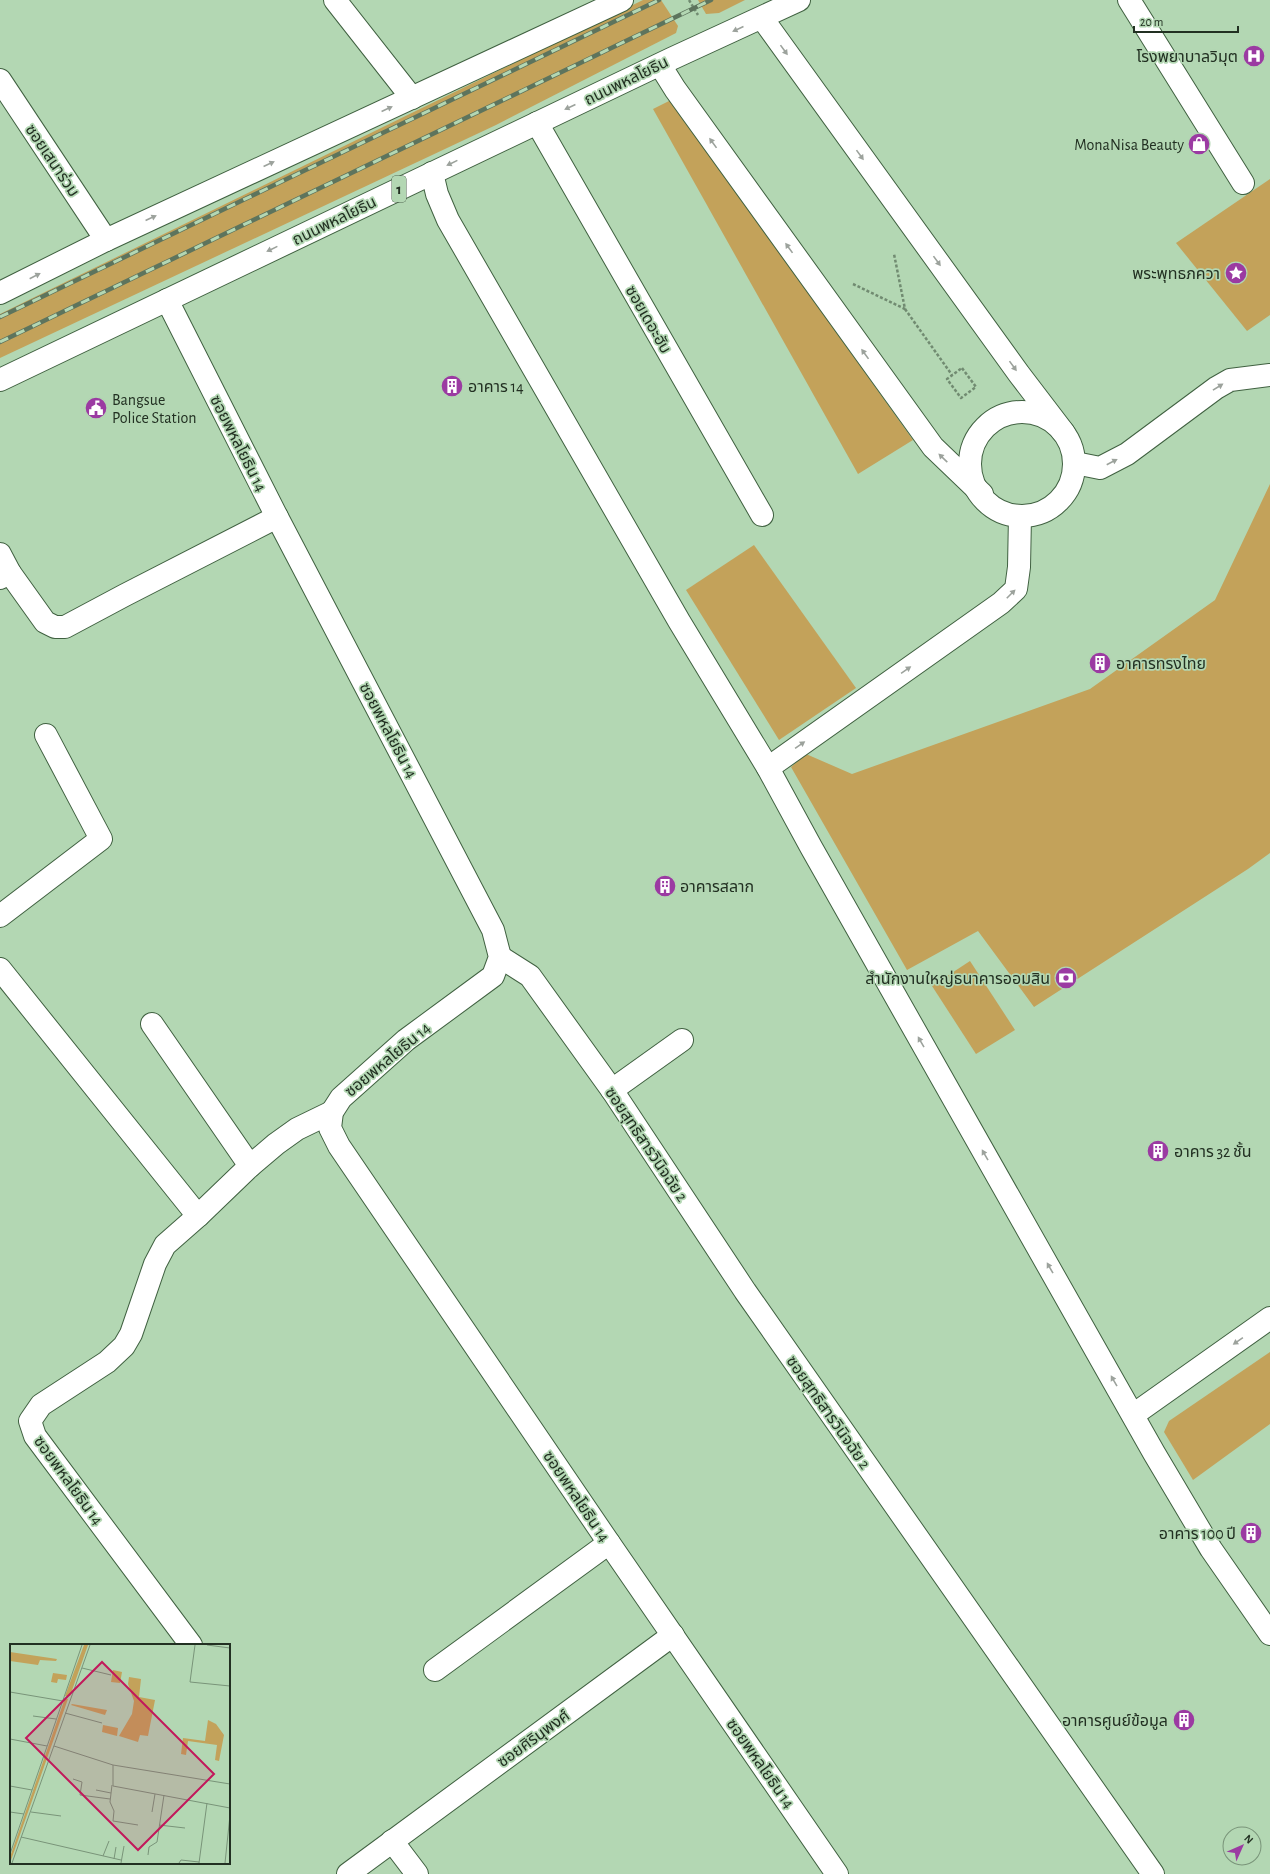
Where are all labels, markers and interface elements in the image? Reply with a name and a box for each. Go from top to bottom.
scale bar [1134,8,1238,34]
text: 20 m [1140,16,1163,28]
one-way arrow [732,26,744,32]
hospital icon: โรงพยาบาลวิมุต [1241,43,1267,69]
one-way arrow [780,45,788,55]
place label: โรงพยาบาลวิมุต [1137,49,1238,66]
street label: ถนนพหลโยธิน [582,54,671,108]
one-way arrow [564,104,575,110]
one-way arrow [382,106,393,112]
street label: ซอยเสนาร่วม [22,121,83,199]
shop icon: MonaNisa Beauty [1186,131,1212,157]
one-way arrow [709,137,717,148]
place label: MonaNisa Beauty [1074,137,1184,154]
one-way arrow [856,150,865,161]
one-way arrow [447,160,458,166]
one-way arrow [264,161,275,167]
road number: 1 [392,176,406,202]
street label: ถนนพหลโยธิน [290,194,379,248]
one-way arrow [146,215,157,221]
one-way arrow [785,243,793,254]
one-way arrow [266,246,278,252]
one-way arrow [933,255,941,266]
place icon: พระพุทธภควา [1223,260,1249,286]
place label: พระพุทธภควา [1132,266,1220,283]
one-way arrow [29,273,41,279]
street label: ซอยเดอะฮับ [622,283,674,356]
one-way arrow [861,349,869,359]
one-way arrow [1009,361,1017,371]
building icon: อาคาร 14 [439,373,465,399]
place label: อาคาร 14 [468,379,524,395]
one-way arrow [1212,384,1224,391]
place label: Bangsue Police Station [112,392,196,426]
street label: ซอยพหลโยธิน 14 [207,393,269,494]
public building icon: Bangsue Police Station [83,395,109,421]
one-way arrow [938,453,948,462]
one-way arrow [1106,459,1117,465]
one-way arrow [1006,589,1016,599]
building icon: อาคารทรงไทย [1087,650,1113,676]
place label: อาคารทรงไทย [1116,656,1206,672]
one-way arrow [901,666,912,674]
street label: ซอยพหลโยธิน 14 [356,680,420,781]
one-way arrow [795,741,805,749]
building icon: อาคารสลาก [652,873,678,899]
place label: อาคารสลาก [680,879,754,895]
bank icon: สำนักงานใหญ่ธนาคารออมสิน [1053,965,1079,991]
place label: สำนักงานใหญ่ธนาคารออมสิน [865,970,1050,987]
street label: ซอยพหลโยธิน 14 [342,1020,433,1100]
one-way arrow [918,1036,925,1048]
street label: ซอยสุทธิสารวินิจฉัย 2 [601,1085,690,1205]
building icon: อาคาร 32 ชั้น [1145,1138,1171,1164]
place label: อาคาร 32 ชั้น [1174,1141,1252,1160]
one-way arrow [982,1149,989,1161]
one-way arrow [1046,1262,1053,1274]
one-way arrow [1233,1337,1243,1345]
street label: ซอยสุทธิสารวินิจฉัย 2 [782,1353,873,1473]
one-way arrow [1111,1375,1117,1387]
street label: ซอยพหลโยธิน 14 [31,1433,106,1528]
street label: ซอยพหลโยธิน 14 [540,1448,612,1545]
building icon: อาคาร 100 ปี [1238,1520,1264,1546]
place label: อาคาร 100 ปี [1159,1526,1236,1542]
inset map [10,1644,230,1864]
street label: ซอยศิรินุพงศ์ [494,1707,573,1771]
building icon: อาคารศูนย์ข้อมูล [1171,1707,1197,1733]
place label: อาคารศูนย์ข้อมูล [1062,1713,1168,1730]
street label: ซอยพหลโยธิน 14 [723,1716,797,1812]
north arrow [1222,1826,1262,1866]
text: N [1242,1833,1255,1846]

